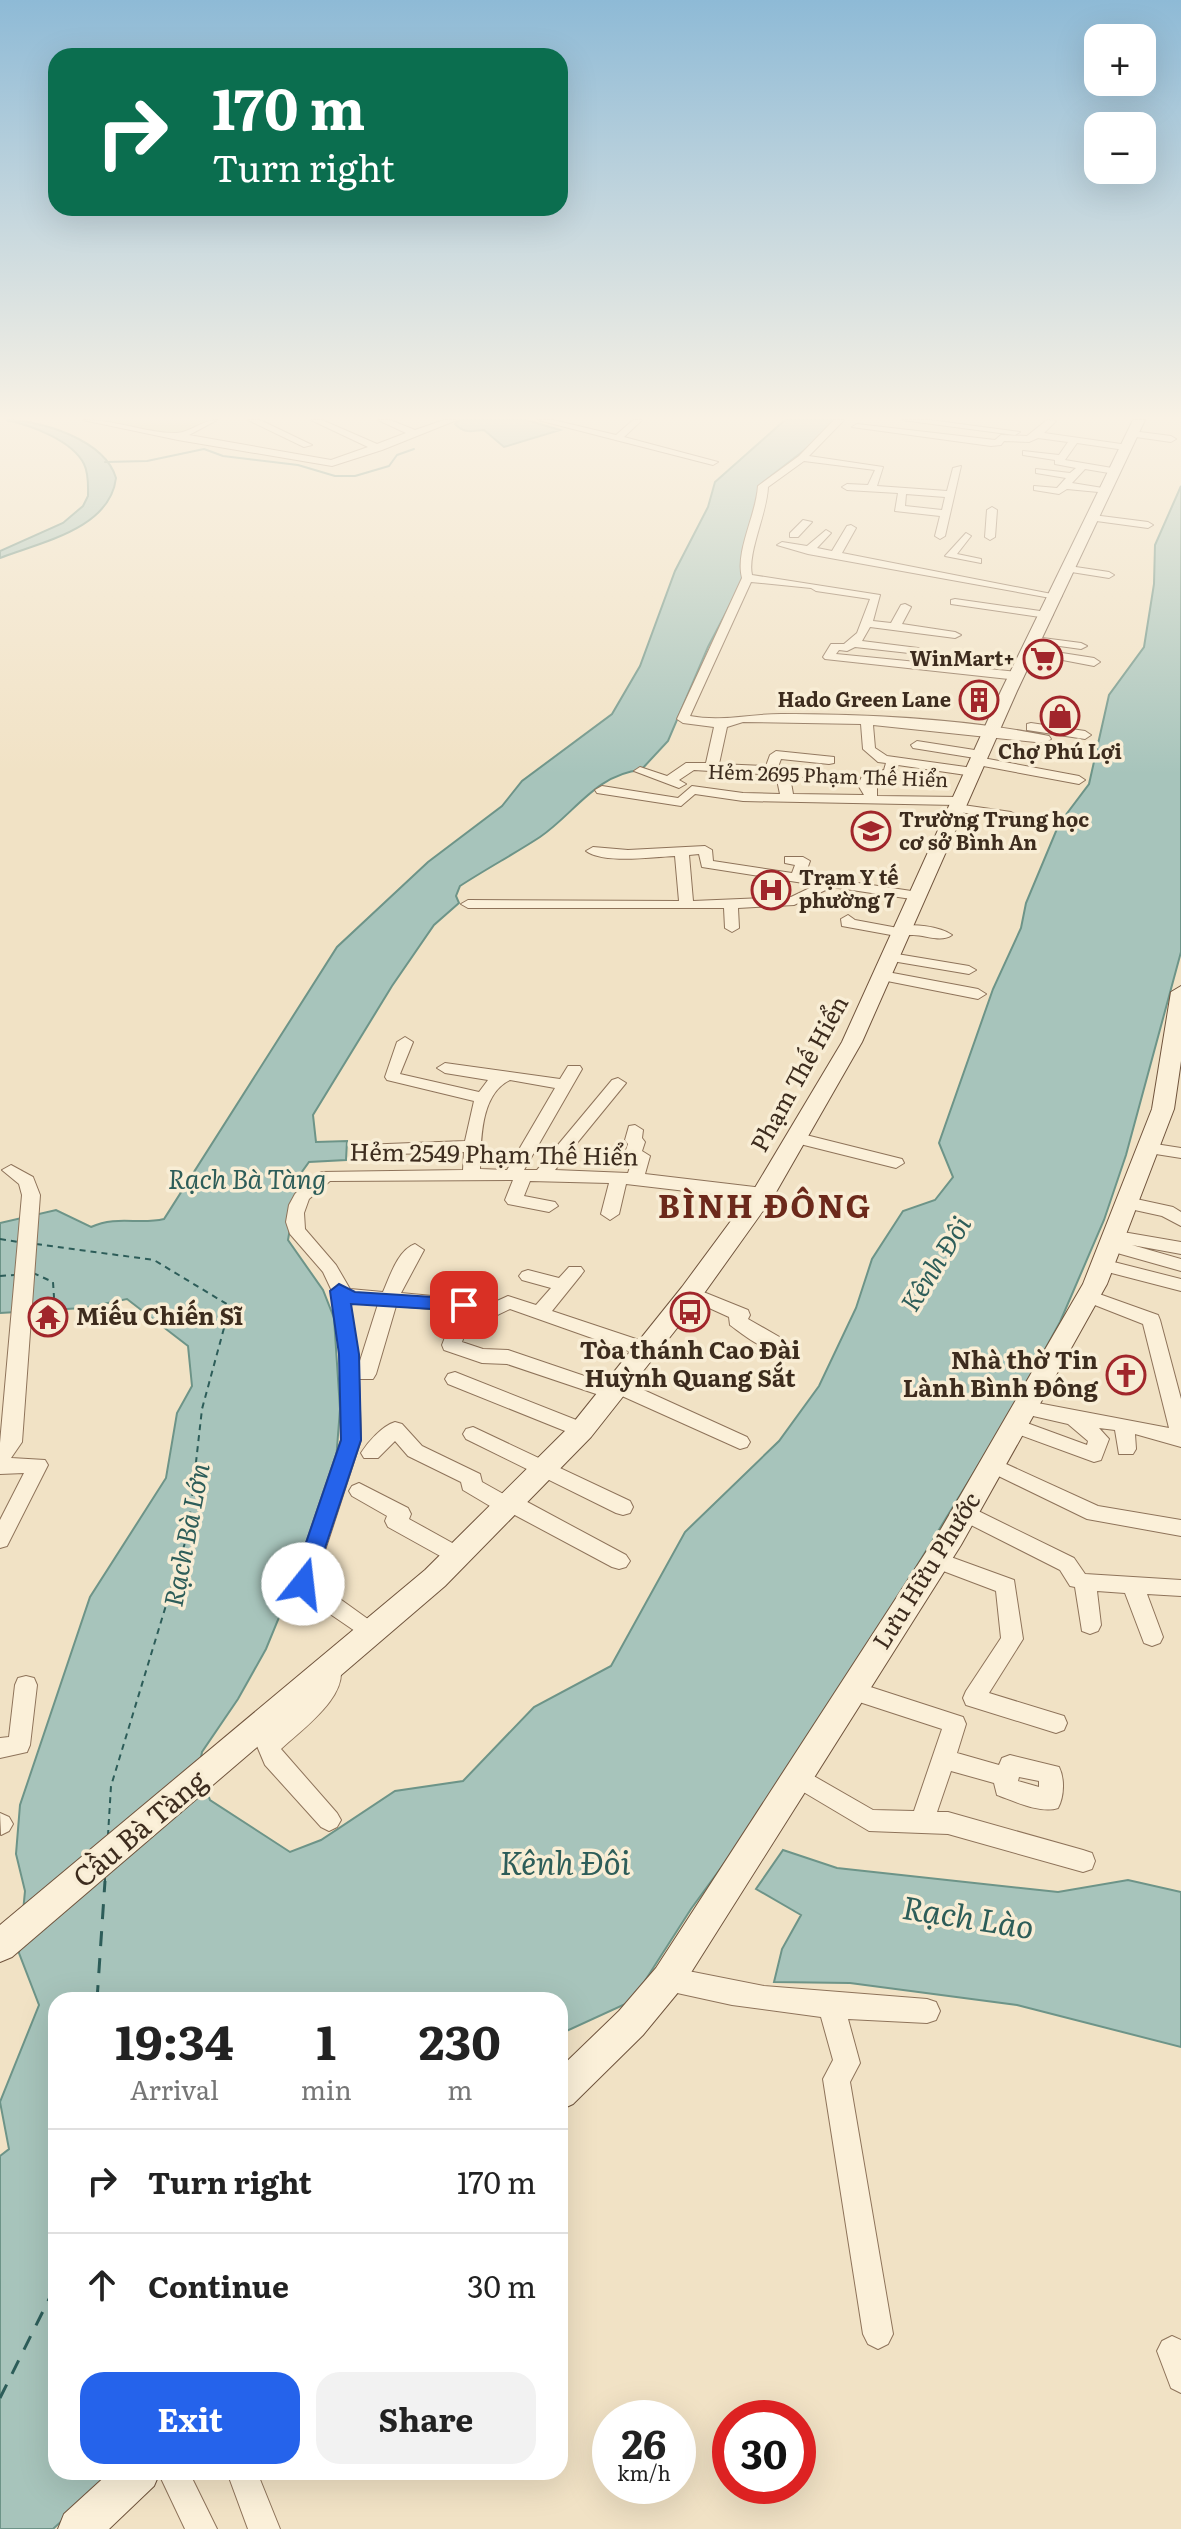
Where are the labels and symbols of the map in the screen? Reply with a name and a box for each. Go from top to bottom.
supermarket icon: WinMart+ [1022,638,1064,680]
place label: WinMart+ [910,642,1015,672]
building icon: Hado Green Lane [958,679,1000,721]
place label: Hado Green Lane [778,683,951,713]
shop icon: Chợ Phú Lợi [1039,695,1081,737]
place label: Chợ Phú Lợi [998,735,1122,765]
street label: Hẻm 2695 Phạm Thế Hiển [707,755,949,793]
place label: Trường Trung học cơ sở Bình An [899,803,1089,856]
school or university icon: Trường Trung học cơ sở Bình An [850,810,892,852]
place label: Trạm Y tế phường 7 [799,861,899,914]
hospital icon: Trạm Y tế phường 7 [750,869,792,911]
street label: Phạm Thế Hiển [740,988,855,1157]
street label: Hẻm 2549 Phạm Thế Hiển [349,1132,639,1173]
water label: Rạch Bà Tàng [168,1158,326,1197]
district label: BÌNH ĐÔNG [658,1180,872,1228]
water label: Kênh Đôi [889,1207,979,1318]
pin [430,1271,498,1339]
bus stop icon: Tòa thánh Cao Đài Huỳnh Quang Sắt [669,1291,711,1333]
temple icon: Miếu Chiến Sĩ [27,1296,69,1338]
place label: Miếu Chiến Sĩ [76,1297,243,1332]
place label: Tòa thánh Cao Đài Huỳnh Quang Sắt [580,1331,801,1394]
place label: Nhà thờ Tin Lành Bình Đông [903,1341,1098,1404]
church icon: Nhà thờ Tin Lành Bình Đông [1105,1354,1147,1396]
water label: Rạch Bà Lớn [152,1459,218,1610]
street label: Lưu Hữu Phước [863,1484,987,1655]
position arrow [261,1542,345,1626]
street label: Cầu Bà Tàng [62,1758,215,1896]
water label: Kênh Đôi [500,1837,631,1885]
water label: Rạch Lào [899,1881,1038,1949]
speed limit sign: 30 [712,2400,816,2504]

